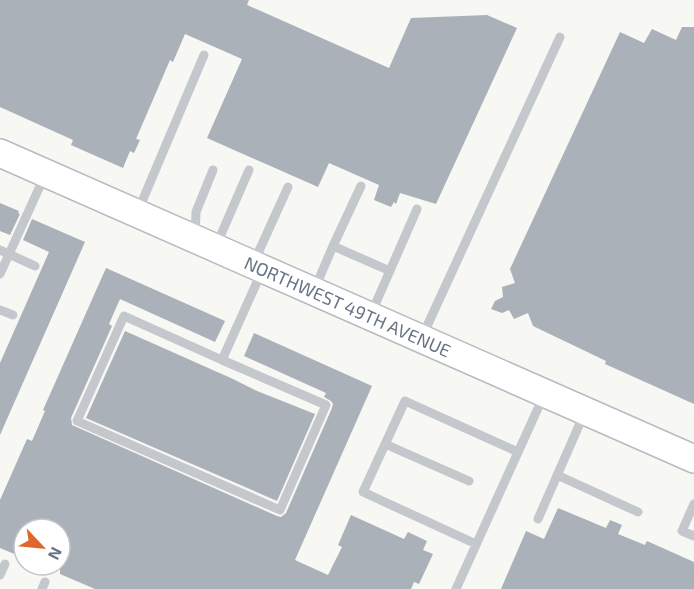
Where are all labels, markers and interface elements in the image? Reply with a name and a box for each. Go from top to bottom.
street label: NORTHWEST 49TH AVENUE [241,251,454,361]
north arrow [12,517,72,577]
text: N [45,544,67,563]

